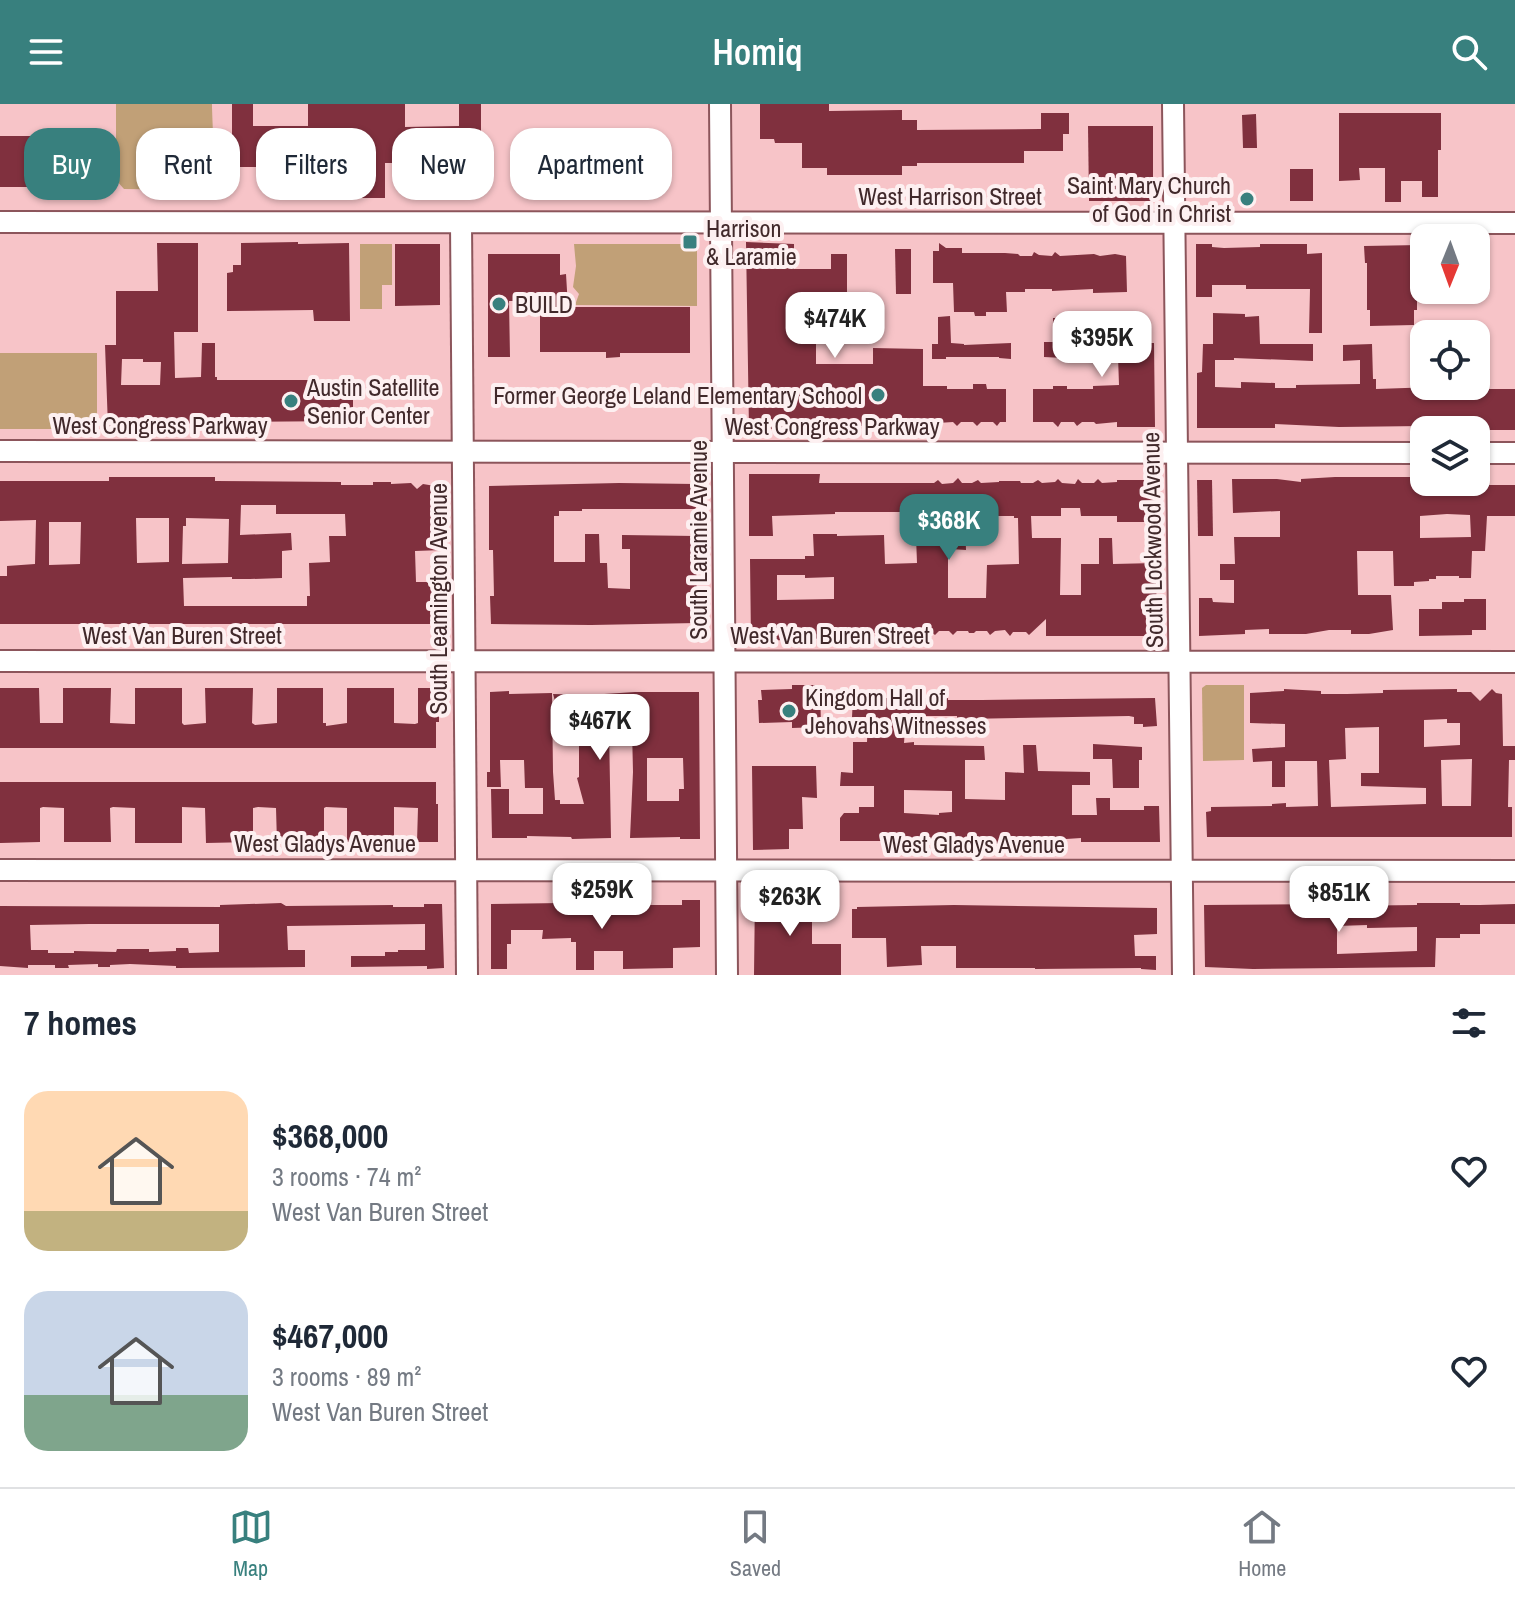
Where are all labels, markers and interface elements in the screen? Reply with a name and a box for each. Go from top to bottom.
text: Homiq [712,28,803,76]
icon: menu [24,30,68,74]
icon: search [1447,30,1491,74]
chip: Buy [24,128,120,200]
chip: Rent [136,128,240,200]
chip: Filters [256,128,376,200]
chip: New [392,128,494,200]
chip: Apartment [510,128,672,200]
place label: Saint Mary Church of God in Christ [1067,169,1232,229]
street label: West Harrison Street [858,180,1042,212]
marker: Saint Mary Church of God in Christ [1238,190,1256,208]
place label: Harrison & Laramie [706,212,797,272]
north arrow [1410,224,1490,304]
map controls [1410,224,1490,496]
marker: Harrison & Laramie [681,233,699,251]
place label: BUILD [515,288,573,320]
pin: $474K [779,292,891,360]
marker: BUILD [490,295,508,313]
text: $474K [804,300,866,335]
pin: $395K [1046,311,1158,379]
text: $395K [1071,319,1133,354]
button: locate [1410,320,1490,400]
place label: Austin Satellite Senior Center [306,371,439,431]
place label: Former George Leland Elementary School [493,379,862,411]
marker: Former George Leland Elementary School [869,386,887,404]
marker: Austin Satellite Senior Center [282,392,300,410]
street label: West Congress Parkway [52,409,268,441]
street label: West Congress Parkway [724,410,940,442]
button: layers [1410,416,1490,496]
street label: South Lockwood Avenue [1134,432,1170,648]
street label: South Laramie Avenue [682,440,714,640]
street label: South Leamington Avenue [422,483,454,715]
pin: $368K [893,494,1005,562]
text: $368K [918,502,980,537]
street label: West Van Buren Street [82,619,282,651]
street label: West Van Buren Street [730,619,930,651]
place label: Kingdom Hall of Jehovahs Witnesses [805,681,987,741]
pin: $467K [544,694,656,762]
text: $467K [569,702,631,737]
marker: Kingdom Hall of Jehovahs Witnesses [780,702,798,720]
street label: West Gladys Avenue [234,827,416,859]
street label: West Gladys Avenue [883,828,1065,860]
pin: $259K [546,863,658,931]
pin: $851K [1283,866,1395,934]
pin: $263K [734,870,846,938]
text: $259K [571,871,633,906]
text: $851K [1308,874,1370,909]
text: $263K [759,878,821,913]
text: 7 homes [24,1000,137,1046]
icon: filters [1447,1001,1491,1045]
text: $368,000 [272,1113,388,1159]
icon: home [88,1123,184,1219]
icon: heart [1447,1149,1491,1193]
text: 3 rooms · 74 m² [272,1159,421,1194]
text: West Van Buren Street [272,1194,488,1229]
text: $467,000 [272,1313,388,1359]
icon: home [88,1323,184,1419]
icon: heart [1447,1349,1491,1393]
text: 3 rooms · 89 m² [272,1359,421,1394]
text: West Van Buren Street [272,1394,488,1429]
tab: Map [229,1505,273,1583]
tab: Saved [730,1505,781,1583]
tab: Home [1238,1505,1286,1583]

